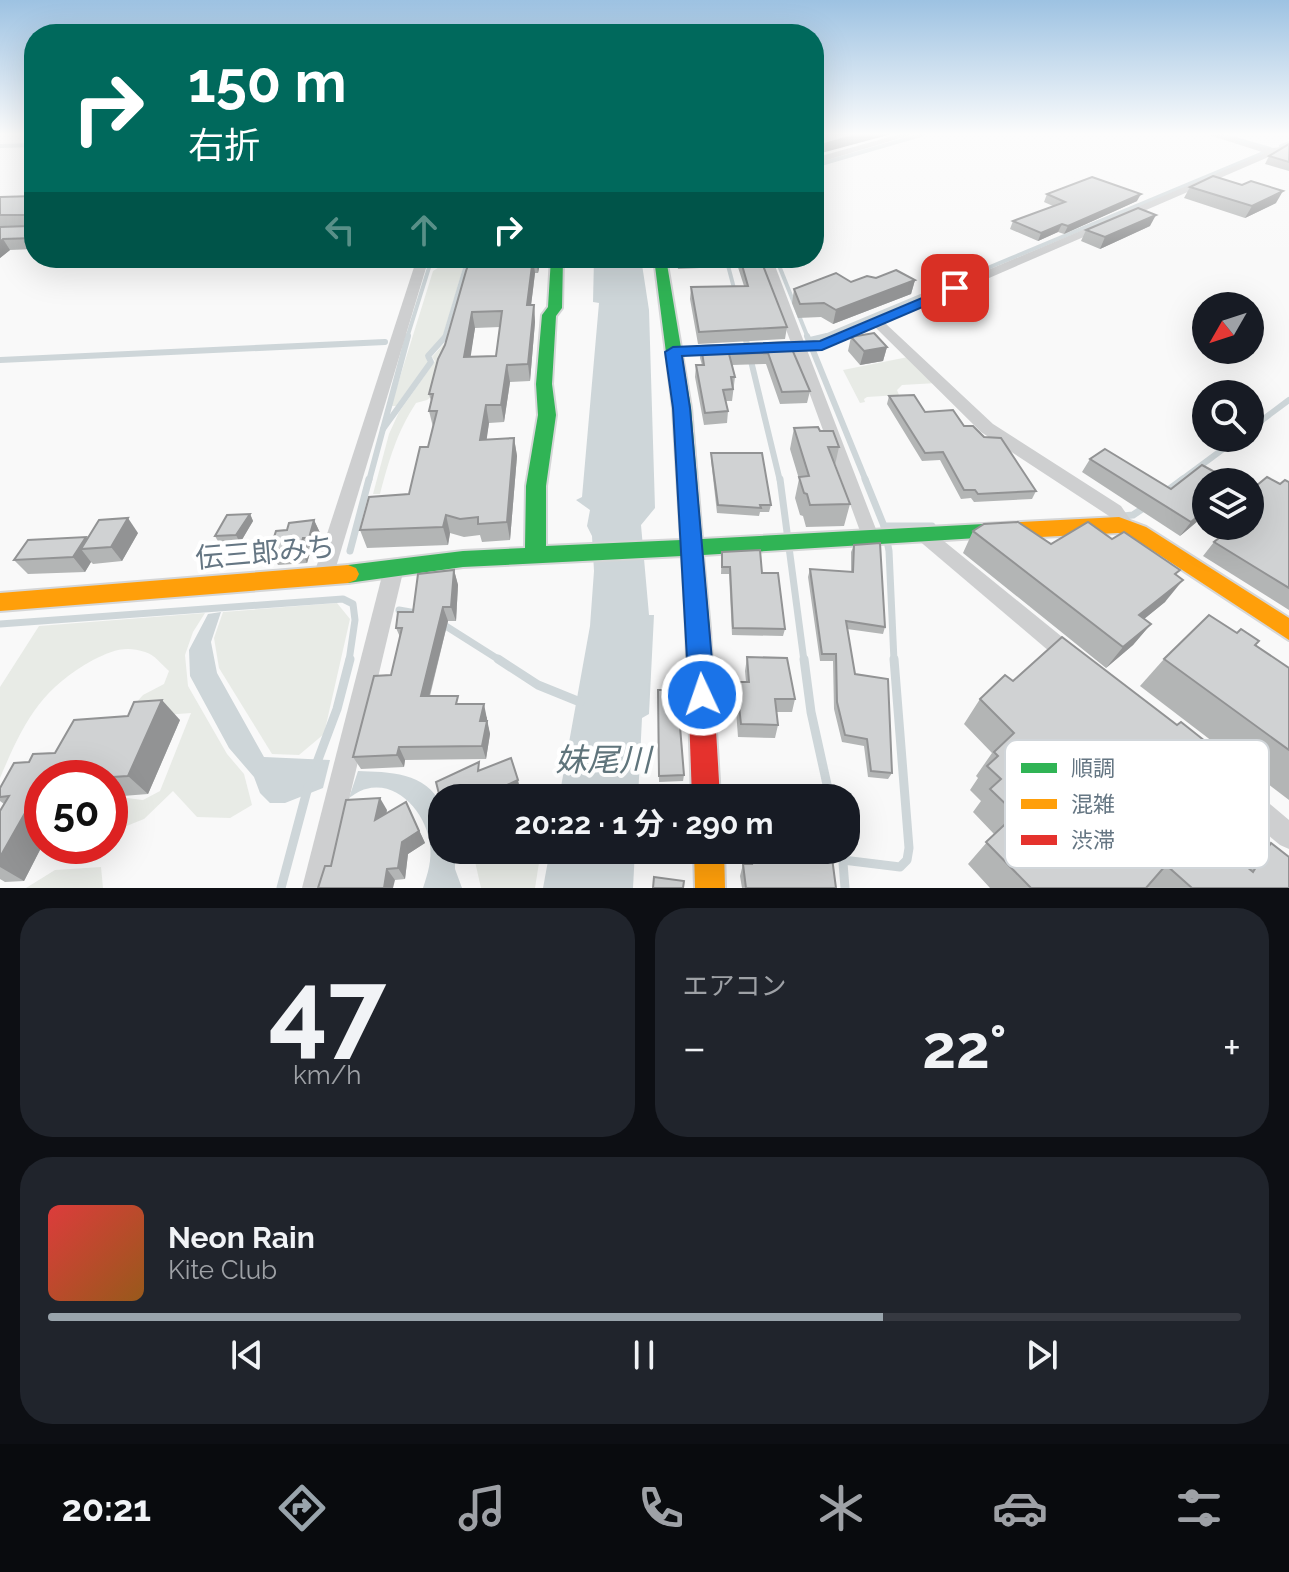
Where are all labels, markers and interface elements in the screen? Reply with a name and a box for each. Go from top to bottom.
text: 150 m [188,49,347,115]
icon: right [56,56,160,160]
text: 右折 [188,124,260,166]
icon: left [318,208,362,252]
icon: ahead [402,208,446,252]
icon: right [486,208,530,252]
pin [921,254,989,322]
icon: arrive [933,266,977,310]
north arrow [1192,292,1264,364]
map controls [1192,292,1264,540]
button: search [1192,380,1264,452]
button: layers [1192,468,1264,540]
street label: 伝三郎みち [194,530,336,575]
position arrow [660,653,744,737]
legend [1005,740,1269,868]
water label: 妹尾川 [555,741,654,778]
text: 順調 [1071,755,1115,781]
speed limit sign: 50 [24,760,128,864]
text: 混雑 [1071,791,1115,817]
text: 20:22 · 1 分 · 290 m [514,806,774,841]
text: 渋滞 [1071,827,1115,853]
text: 47 [268,947,386,1069]
text: エアコン [683,971,787,1001]
text: 22° [922,1012,1007,1082]
text: − [683,1022,706,1073]
text: + [1223,1022,1241,1073]
text: km/h [293,1060,362,1090]
text: Neon Rain [168,1220,315,1255]
text: Kite Club [168,1255,277,1285]
icon: previous [225,1333,269,1377]
icon: pause [622,1333,666,1377]
icon: next [1020,1333,1064,1377]
icon: directions [274,1480,330,1536]
icon: music [454,1480,510,1536]
icon: phone [633,1480,689,1536]
icon: climate [813,1480,869,1536]
icon: car [992,1480,1048,1536]
icon: filters [1171,1480,1227,1536]
text: 20:21 [62,1487,151,1529]

